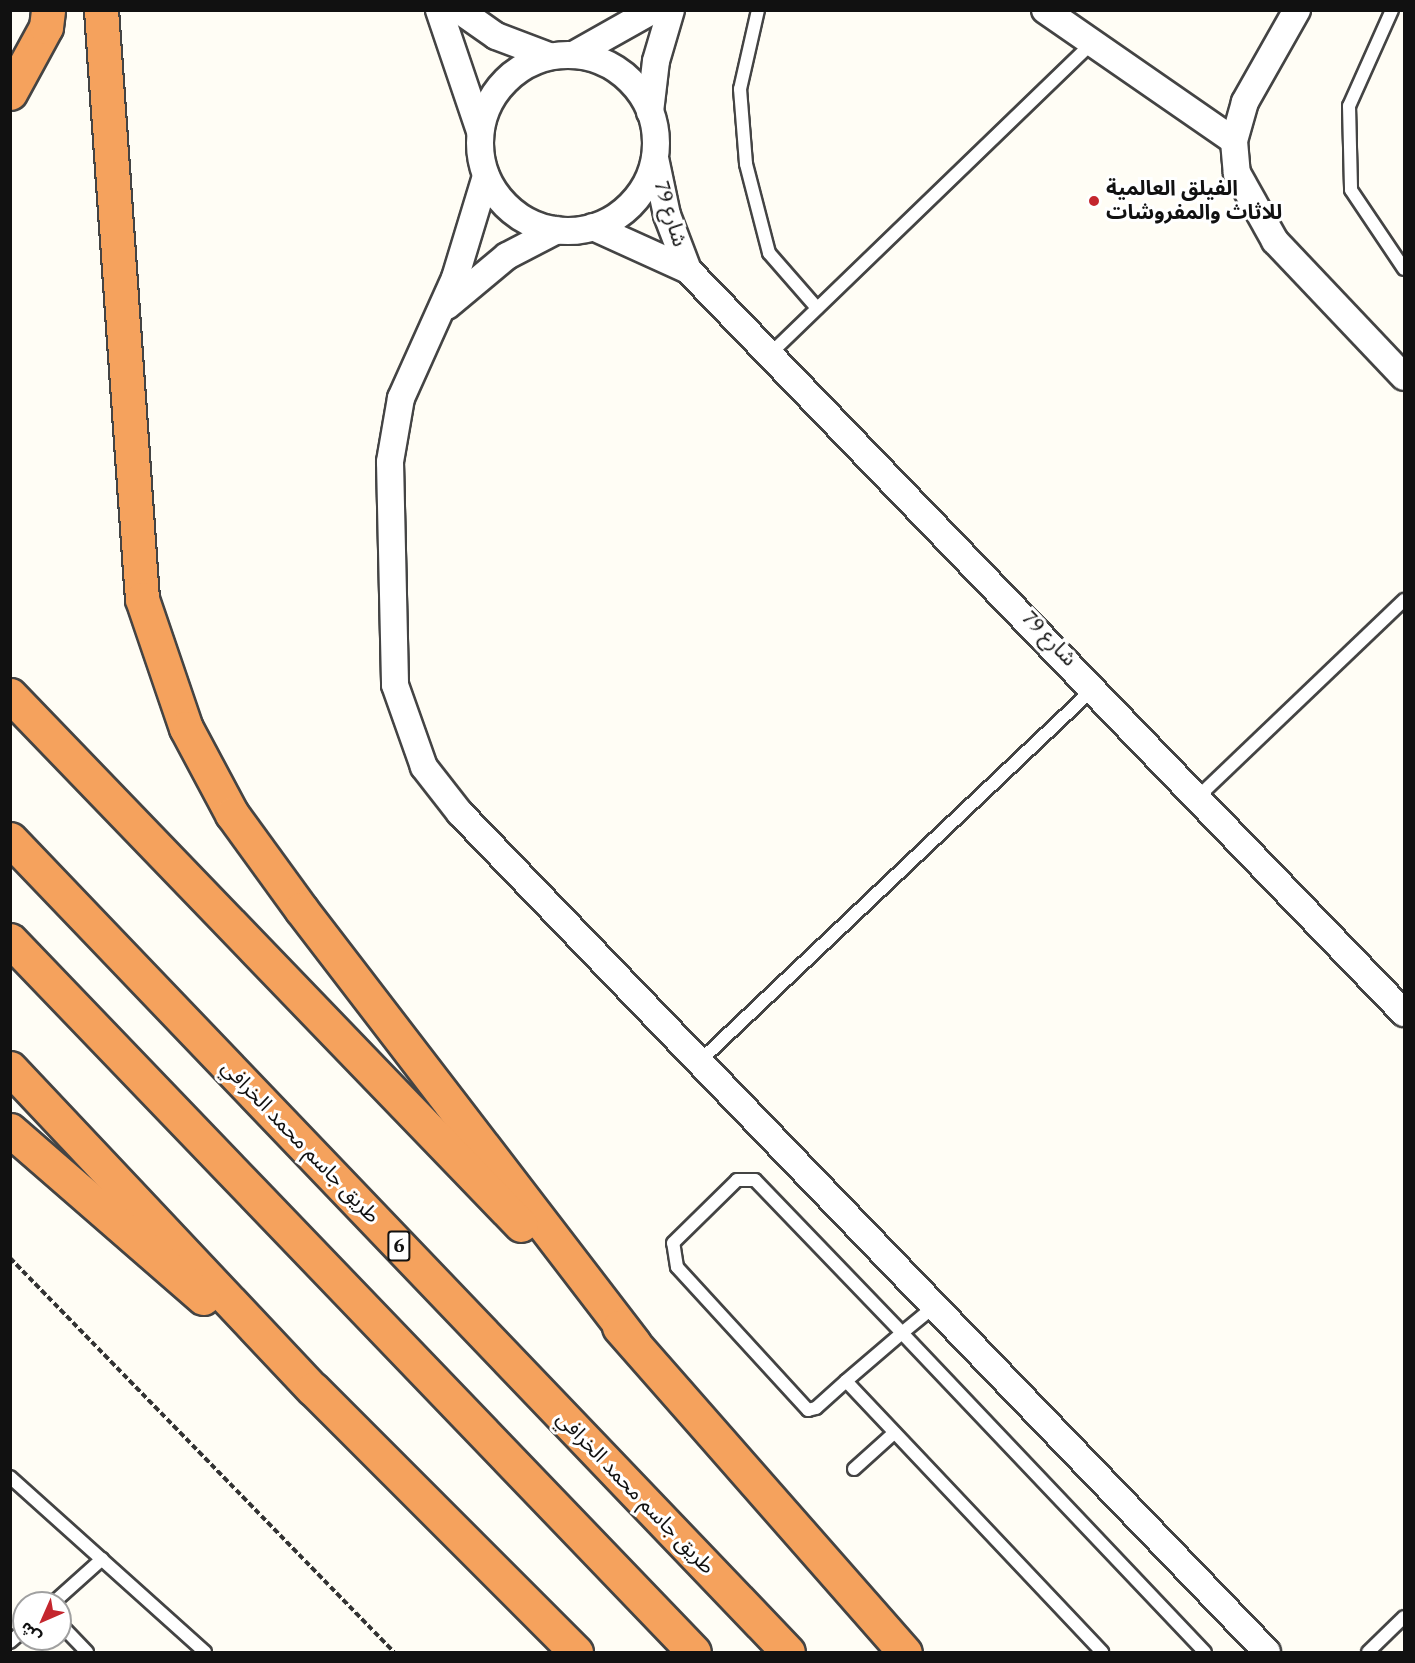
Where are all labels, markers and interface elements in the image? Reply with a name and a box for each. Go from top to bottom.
place label: الفيلق العالمية للاثاث والمفروشات [1106,176,1282,226]
street label: شارع 79 [648,178,692,250]
marker: الفيلق العالمية للاثاث والمفروشات [1087,194,1101,208]
street label: شارع 79 [1017,606,1081,672]
street label: طريق جاسم محمد الخرافي [216,1055,384,1229]
road number: 6 [387,1229,411,1263]
street label: طريق جاسم محمد الخرافي [551,1406,719,1580]
north arrow [12,1591,72,1651]
text: ش [14,1616,47,1649]

